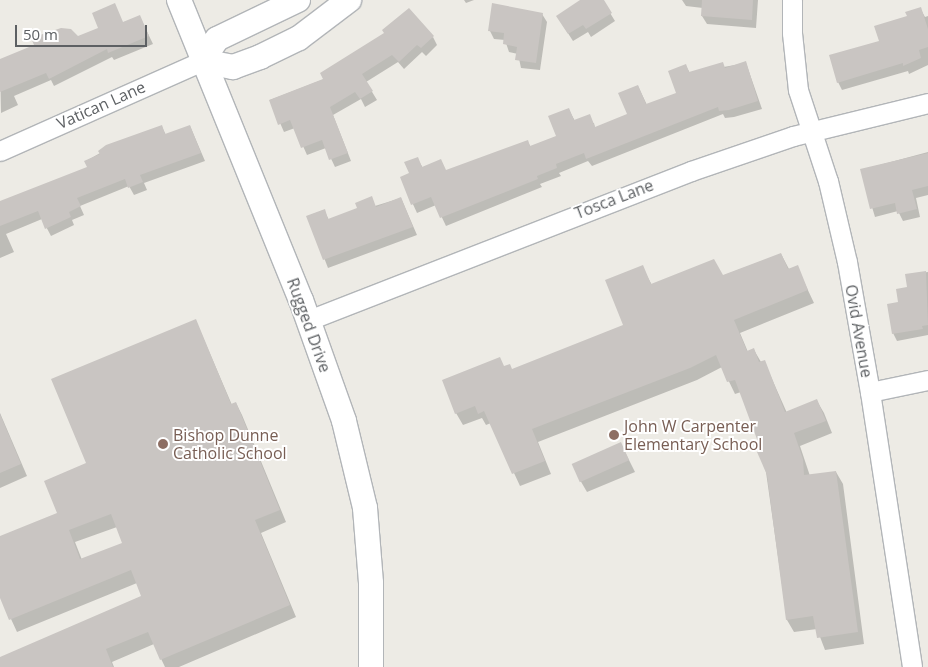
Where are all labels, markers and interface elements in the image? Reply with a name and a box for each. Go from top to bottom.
scale bar [18,15,150,47]
text: 50 m [23,24,58,44]
street label: Vatican Lane [54,77,148,133]
street label: Tosca Lane [572,175,656,223]
street label: Rugged Drive [283,275,335,375]
street label: Ovid Avenue [841,283,877,379]
place label: John W Carpenter Elementary School [624,416,762,454]
place label: Bishop Dunne Catholic School [173,425,287,463]
marker: John W Carpenter Elementary School [608,429,620,441]
marker: Bishop Dunne Catholic School [157,438,169,450]

